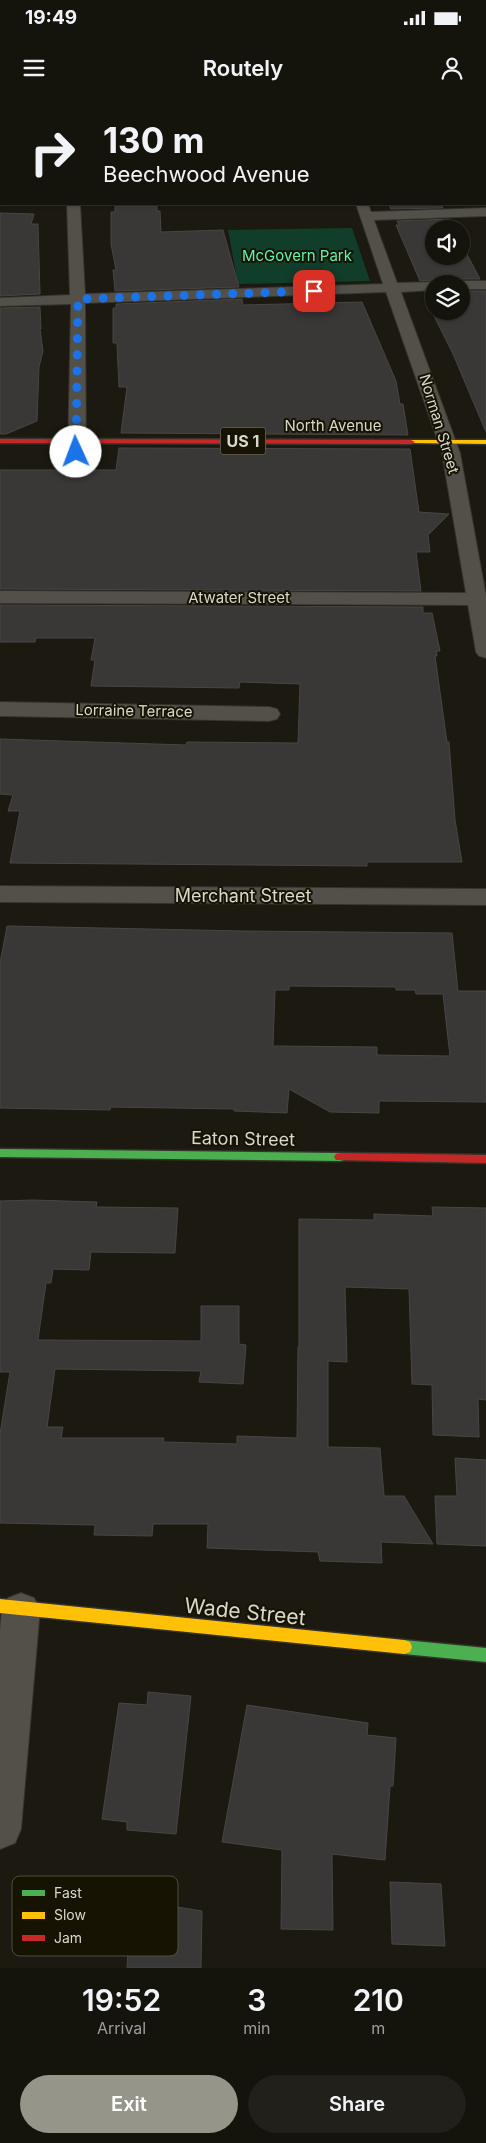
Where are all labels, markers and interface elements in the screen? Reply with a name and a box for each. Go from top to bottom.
text: 19:49 [25,6,77,29]
icon: menu [20,54,48,82]
icon: person [438,54,466,82]
text: Routely [203,55,283,81]
text: 130 m [103,119,205,161]
icon: right [20,120,85,185]
text: Beechwood Avenue [103,161,310,187]
map controls [425,220,470,320]
button: sound [425,220,470,265]
park label: McGovern Park [242,246,353,265]
pin [293,270,335,312]
button: layers [425,275,470,320]
icon: arrive [300,277,328,305]
street label: Norman Street [415,372,464,476]
street label: North Avenue [285,416,381,435]
position arrow [49,425,101,477]
road number: US 1 [220,428,266,454]
street label: Atwater Street [188,588,290,607]
street label: Lorraine Terrace [75,700,193,721]
street label: Merchant Street [175,885,311,906]
street label: Eaton Street [191,1127,295,1150]
street label: Wade Street [183,1593,307,1630]
legend [12,1876,178,1956]
text: Fast [54,1884,82,1901]
text: Slow [54,1906,86,1923]
text: Jam [54,1929,82,1946]
text: 19:52 [82,1982,161,2018]
text: 3 [247,1982,266,2018]
text: 210 [353,1982,404,2018]
text: Arrival [97,2018,146,2038]
text: min [243,2018,271,2038]
text: m [371,2018,385,2038]
button: Exit [20,2075,238,2133]
button: Share [248,2075,466,2133]

